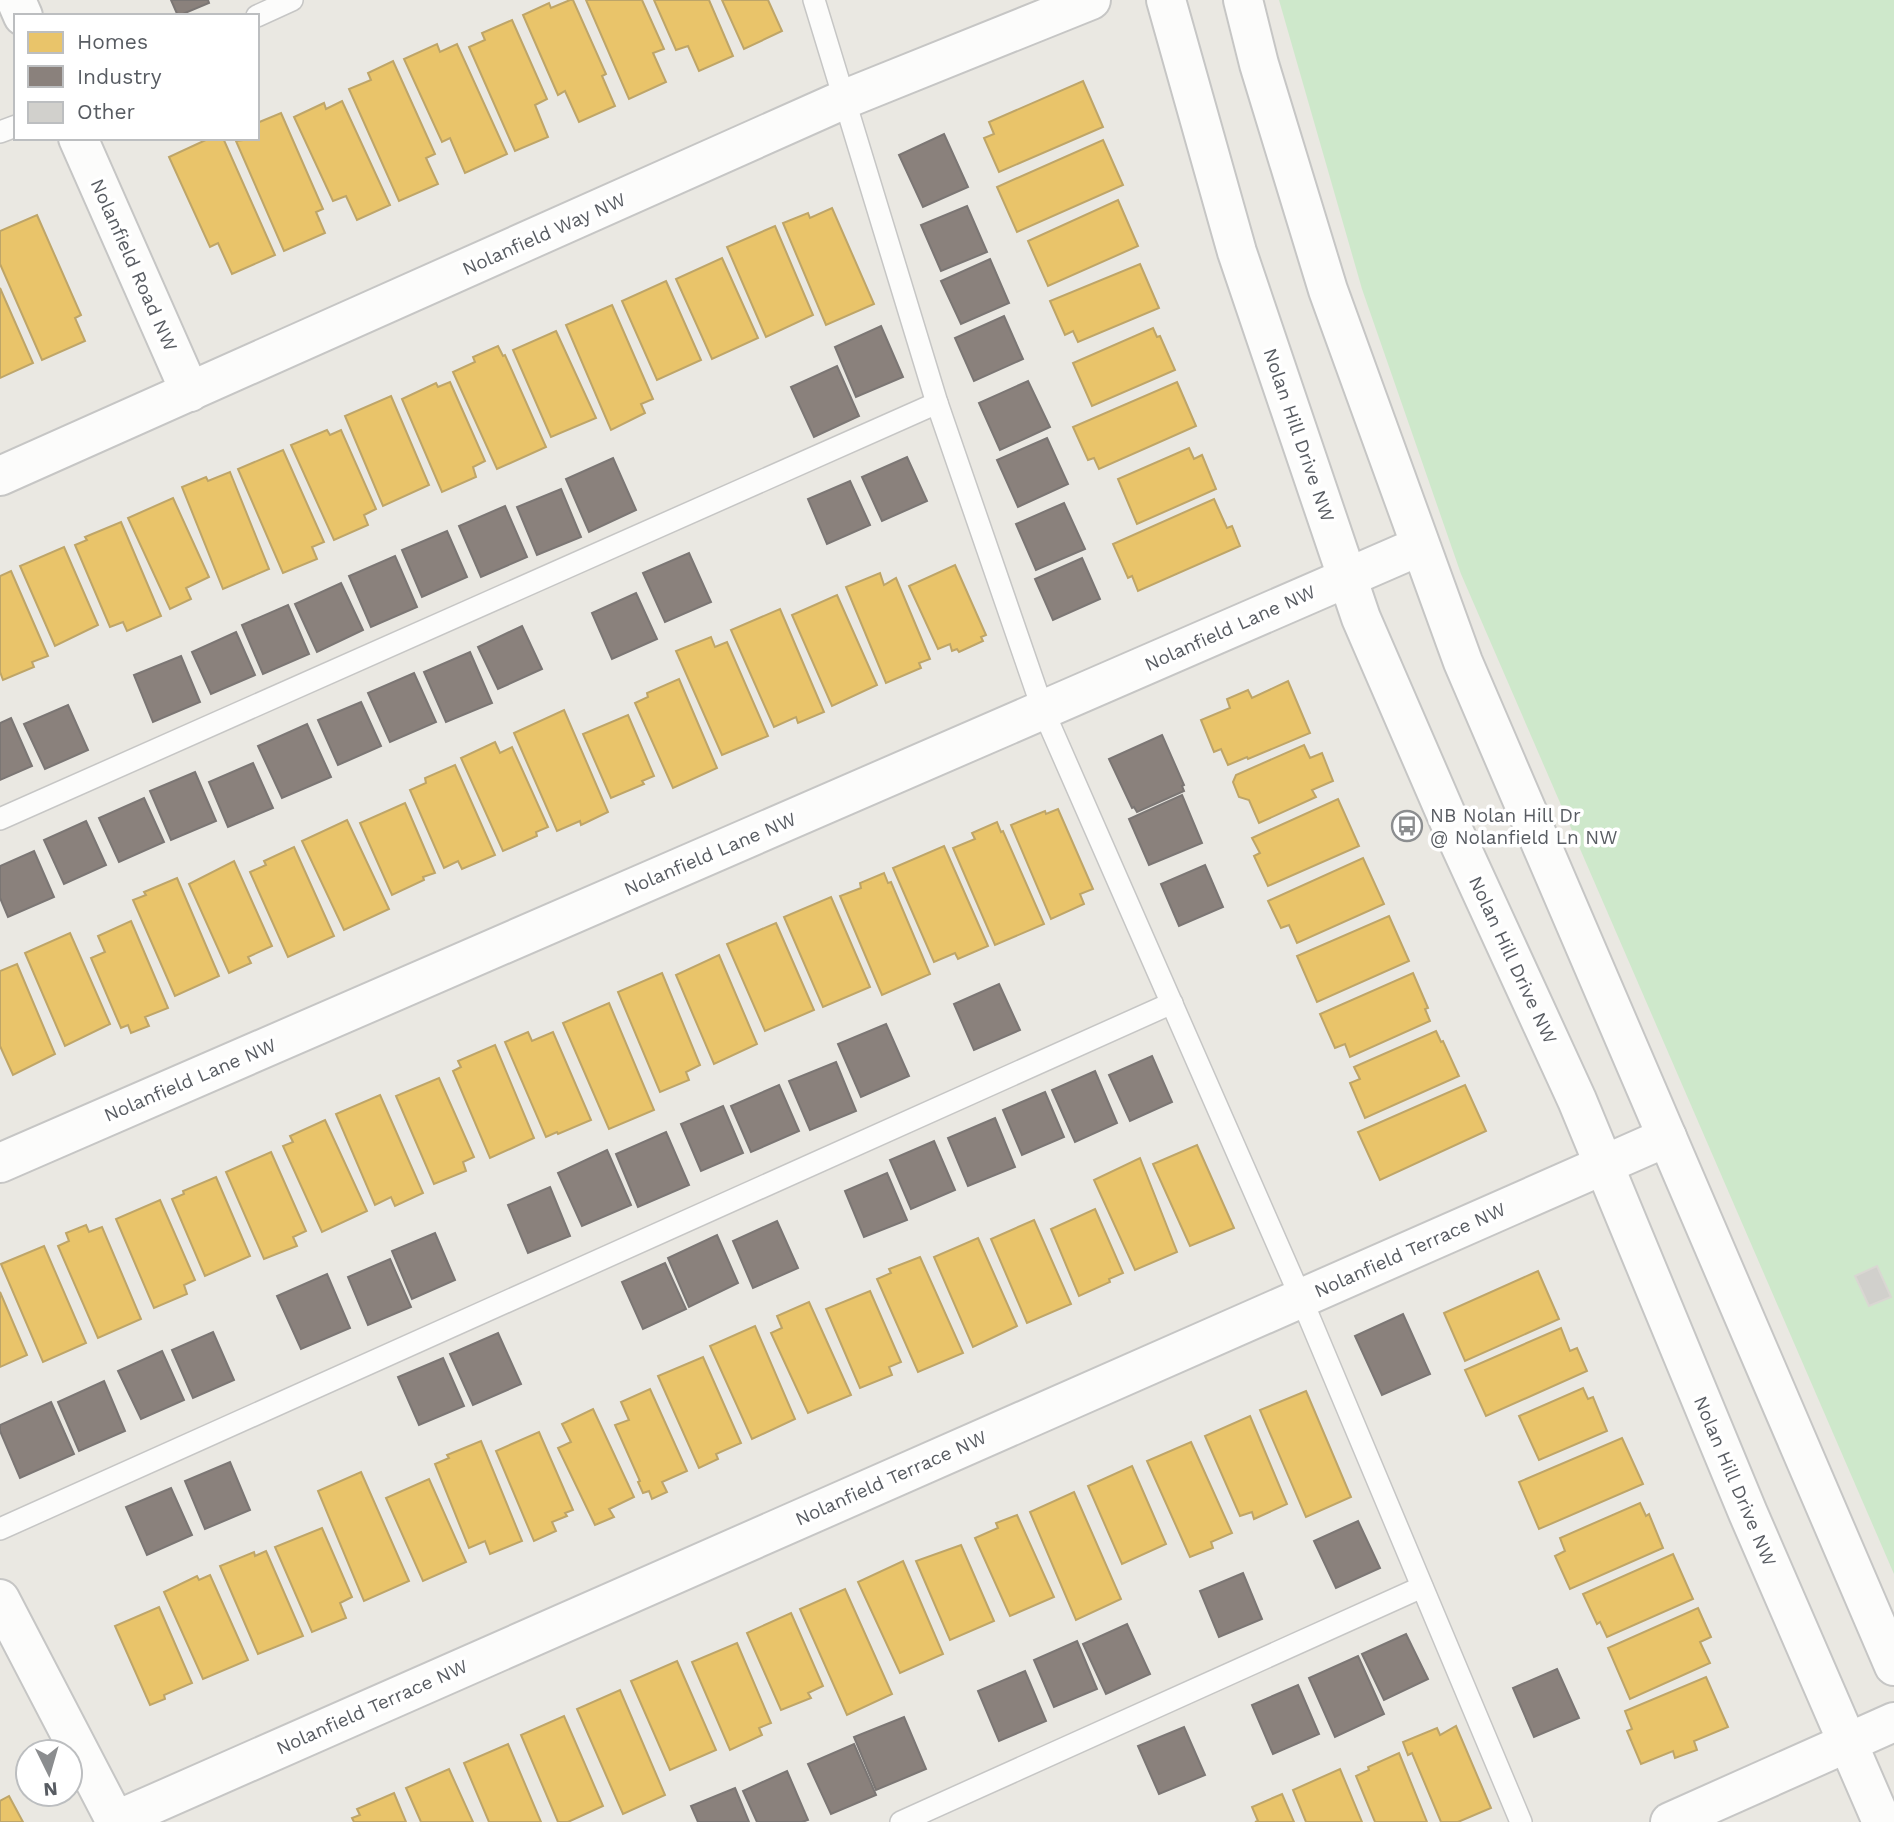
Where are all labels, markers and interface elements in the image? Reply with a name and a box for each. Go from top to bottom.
legend [14,14,259,140]
text: Homes [77,29,148,54]
text: Industry [77,64,162,89]
text: Other [77,99,136,124]
street label: Nolanfield Road NW [86,175,182,355]
street label: Nolanfield Way NW [459,188,629,280]
street label: Nolan Hill Drive NW [1258,345,1340,525]
street label: Nolanfield Lane NW [1141,580,1319,676]
place label: NB Nolan Hill Dr @ Nolanfield Ln NW [1430,804,1618,849]
street label: Nolanfield Lane NW [621,807,799,901]
bus stop icon: NB Nolan Hill Dr @ Nolanfield Ln NW [1390,809,1424,843]
street label: Nolan Hill Drive NW [1464,872,1562,1048]
street label: Nolanfield Lane NW [101,1033,279,1127]
street label: Nolanfield Terrace NW [1311,1197,1509,1303]
street label: Nolan Hill Drive NW [1689,1393,1781,1569]
street label: Nolanfield Terrace NW [792,1425,990,1531]
street label: Nolanfield Terrace NW [273,1654,471,1760]
north arrow [14,1738,84,1808]
text: N [42,1777,58,1802]

